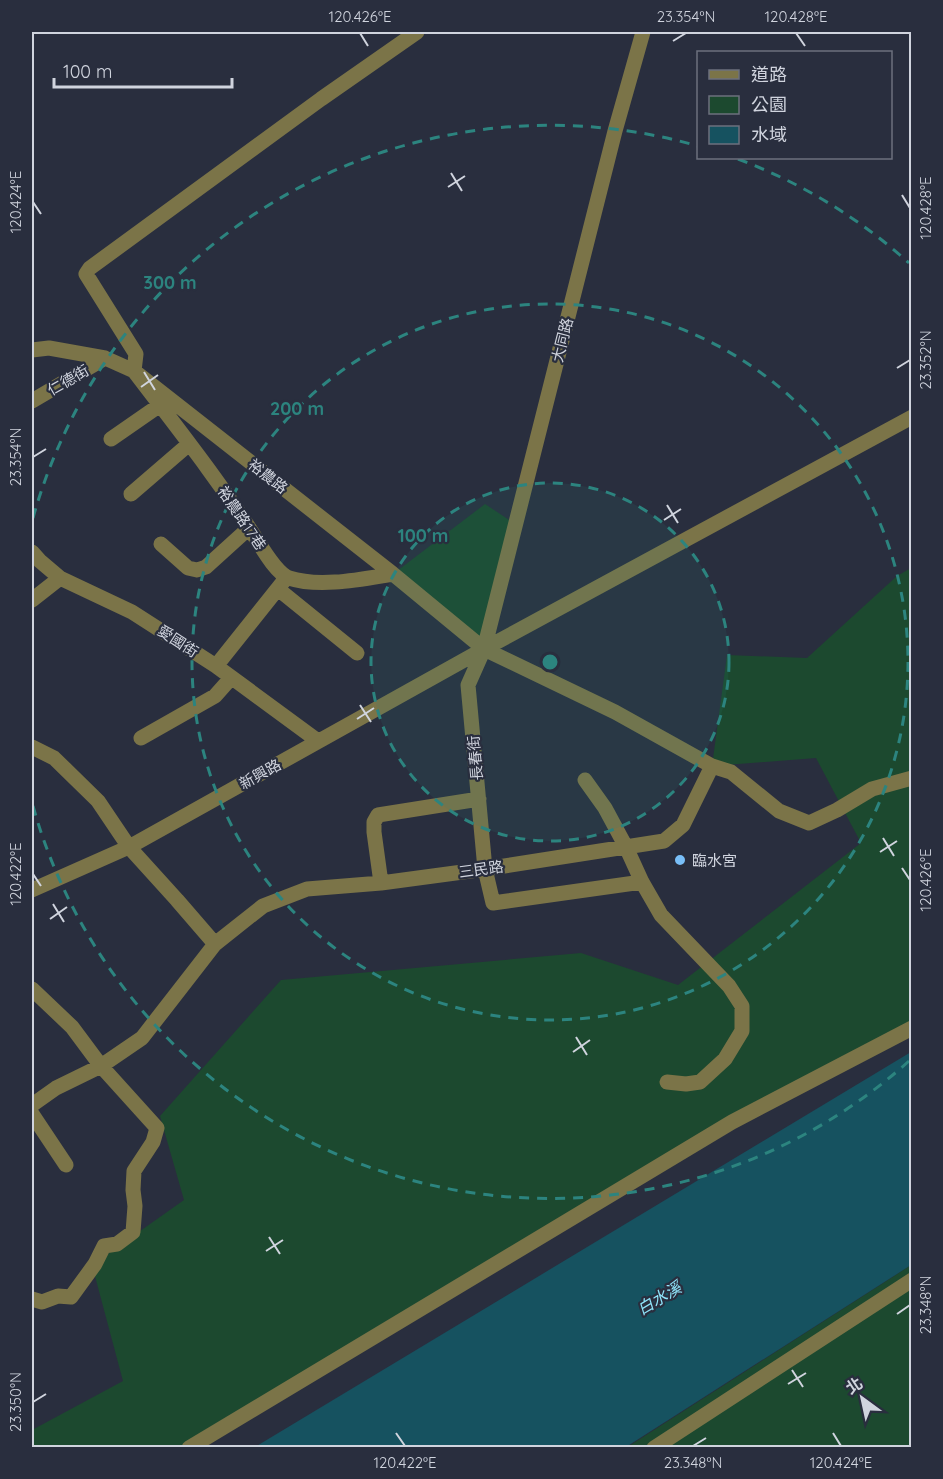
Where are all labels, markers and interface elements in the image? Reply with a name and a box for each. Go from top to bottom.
text: 120.426°E [329,7,391,26]
text: 23.354°N [657,7,715,26]
text: 120.428°E [765,7,827,26]
scale bar [54,51,232,89]
legend [697,51,892,159]
text: 100 m [63,60,112,83]
text: 道路 [751,63,787,86]
text: 公園 [751,93,787,116]
text: 水域 [751,123,787,146]
text: 120.424°E [6,171,25,233]
text: 120.428°E [916,177,935,239]
text: 300 m [143,271,197,294]
street label: 大同路 [547,316,577,364]
text: 23.352°N [916,330,935,390]
street label: 仁德街 [44,361,92,399]
text: 200 m [270,397,324,420]
text: 23.354°N [6,428,25,486]
street label: 裕農路 [244,455,292,497]
street label: 裕農路17巷 [214,482,270,554]
text: 100 m [398,524,448,547]
street label: 愛國街 [154,621,202,661]
centre of rings [540,652,560,672]
street label: 長春街 [464,735,486,781]
street label: 新興路 [236,755,284,793]
text: 120.422°E [6,842,25,906]
text: 120.426°E [916,849,935,911]
place label: 臨水宮 [692,851,737,870]
marker: 臨水宮 [673,853,687,867]
street label: 三民路 [457,856,505,882]
water label: 白水溪 [633,1276,686,1319]
text: 23.348°N [916,1276,935,1334]
north arrow [832,1368,892,1428]
text: 23.350°N [6,1372,25,1432]
text: 北 [842,1373,866,1398]
text: 120.422°E [373,1453,437,1472]
text: 23.348°N [664,1453,722,1472]
text: 120.424°E [810,1453,872,1472]

